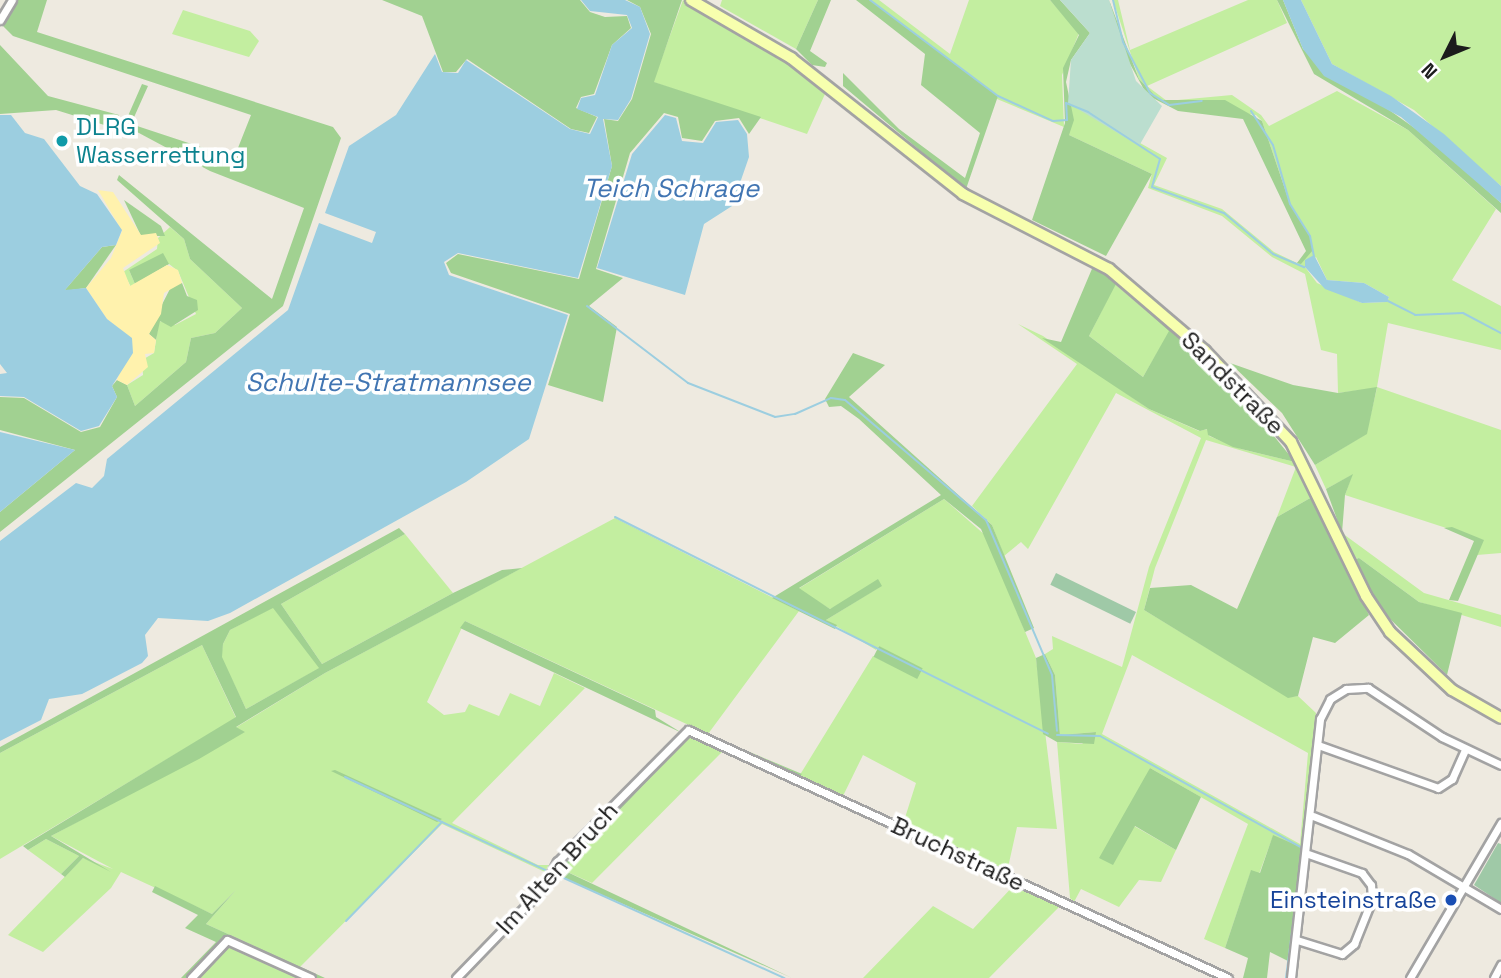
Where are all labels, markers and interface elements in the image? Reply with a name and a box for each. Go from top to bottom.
north arrow [1410,21,1480,91]
text: N [1416,57,1443,84]
place label: DLRG Wasserrettung [76,113,245,169]
marker: DLRG Wasserrettung [54,133,70,149]
water label: Teich Schrage [583,173,759,205]
street label: Sandstraße [1176,326,1290,440]
water label: Schulte-Stratmannsee [245,367,531,399]
street label: Im Alten Bruch [490,796,624,940]
street label: Bruchstraße [887,811,1029,897]
place label: Einsteinstraße [1270,886,1437,914]
marker: Einsteinstraße [1443,892,1459,908]

